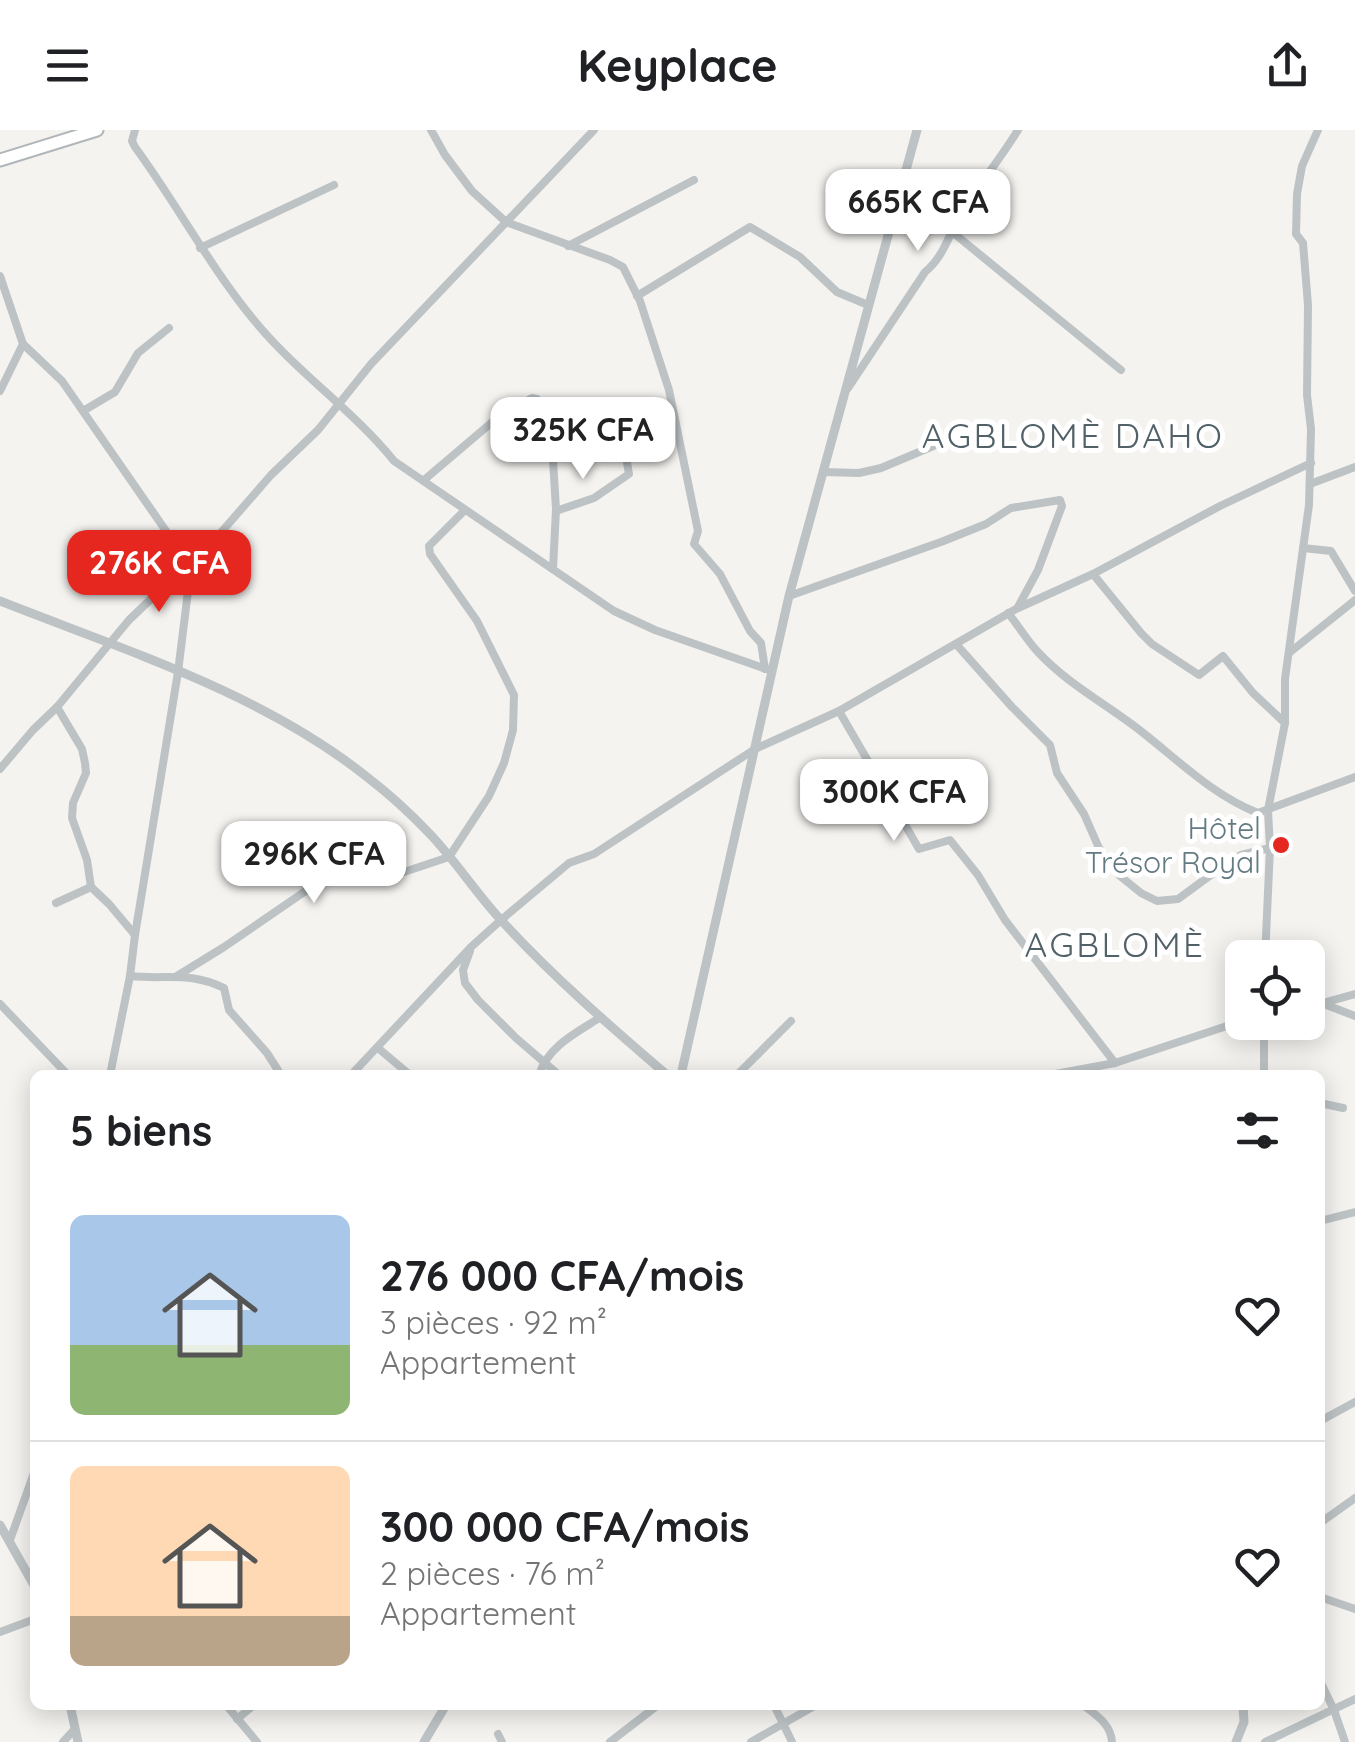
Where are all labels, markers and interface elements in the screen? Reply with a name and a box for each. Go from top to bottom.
text: Keyplace [578,37,777,93]
icon: menu [40,38,95,93]
icon: share [1260,38,1315,93]
pin: 665K CFA [815,169,1021,254]
text: 665K CFA [847,181,989,221]
pin: 325K CFA [480,397,686,482]
text: 325K CFA [512,409,654,449]
district label: AGBLOMÈ DAHO [922,413,1224,457]
pin: 276K CFA [56,530,262,615]
text: 276K CFA [89,542,229,582]
pin: 300K CFA [791,759,997,844]
text: 300K CFA [822,771,966,811]
place label: Hôtel Trésor Royal [1085,809,1261,881]
pin: 296K CFA [211,821,417,906]
text: 296K CFA [243,833,385,873]
marker: Hôtel Trésor Royal [1270,834,1292,856]
district label: AGBLOMÈ [1025,922,1206,966]
map controls [1225,940,1325,1040]
button: locate [1225,940,1325,1040]
icon: filters [1230,1103,1285,1158]
text: 5 biens [70,1104,212,1157]
text: 276 000 CFA/mois [380,1249,744,1302]
icon: home [150,1255,270,1375]
icon: heart [1230,1288,1285,1343]
text: 3 pièces · 92 m² [380,1302,607,1342]
text: Appartement [380,1342,577,1382]
text: 300 000 CFA/mois [380,1500,749,1553]
icon: home [150,1506,270,1626]
icon: heart [1230,1539,1285,1594]
text: 2 pièces · 76 m² [380,1553,605,1593]
text: Appartement [380,1593,577,1633]

